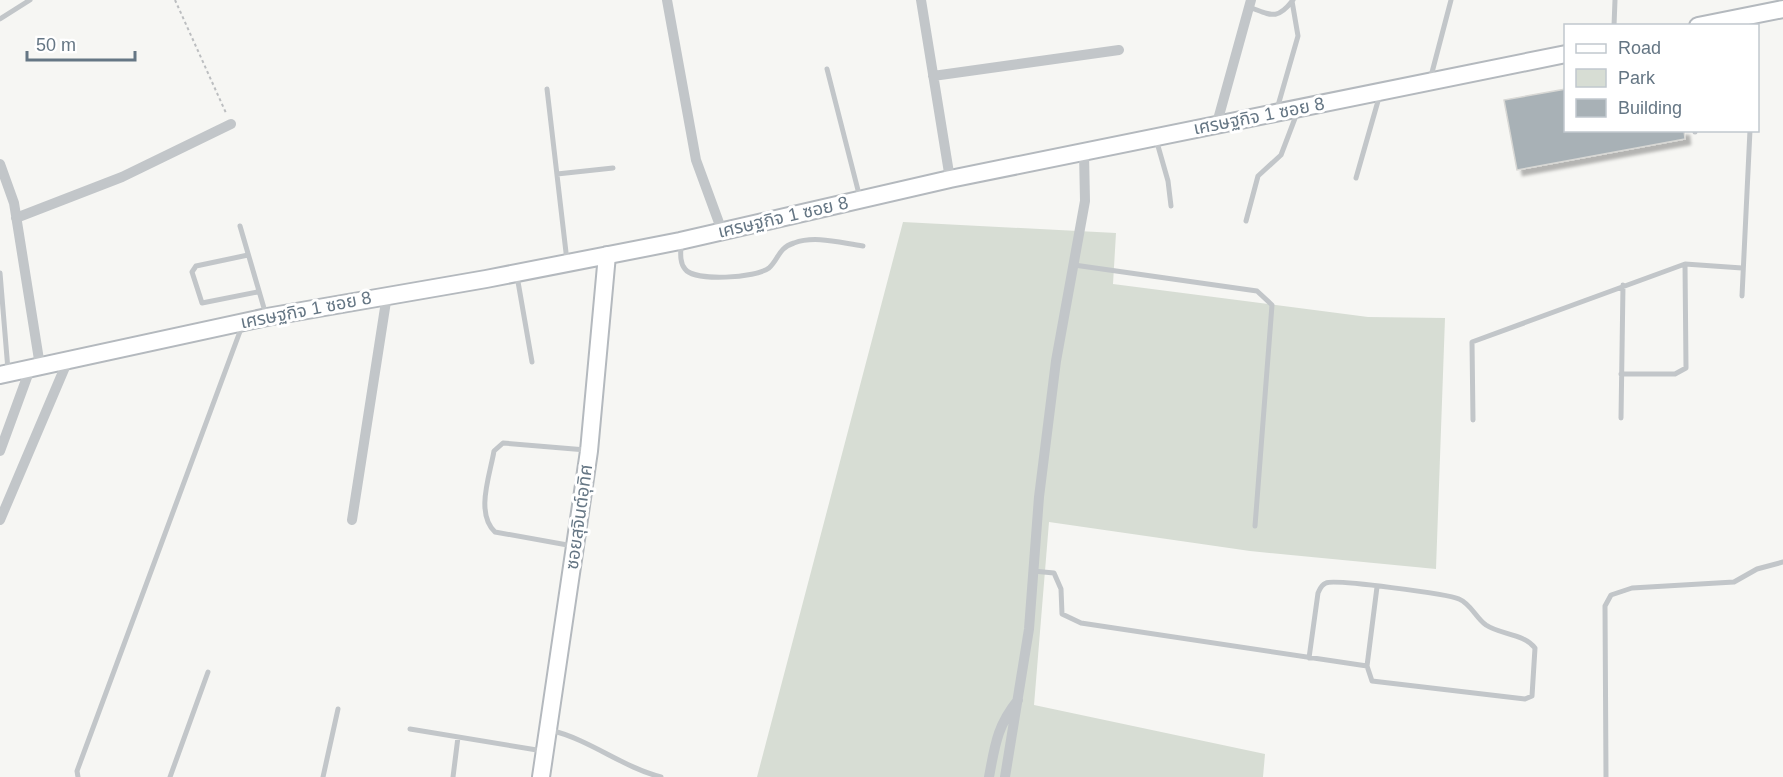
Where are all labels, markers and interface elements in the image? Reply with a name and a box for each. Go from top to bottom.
scale bar [27,24,135,62]
legend [1564,24,1759,132]
text: 50 m [36,35,76,55]
text: Road [1618,38,1661,58]
text: Park [1618,68,1656,88]
street label: เศรษฐกิจ 1 ซอย 8 [1192,93,1326,139]
text: Building [1618,98,1682,118]
street label: เศรษฐกิจ 1 ซอย 8 [716,192,850,242]
street label: เศรษฐกิจ 1 ซอย 8 [239,287,373,333]
street label: ซอยสุจินต์อุทิศ [562,463,597,571]

